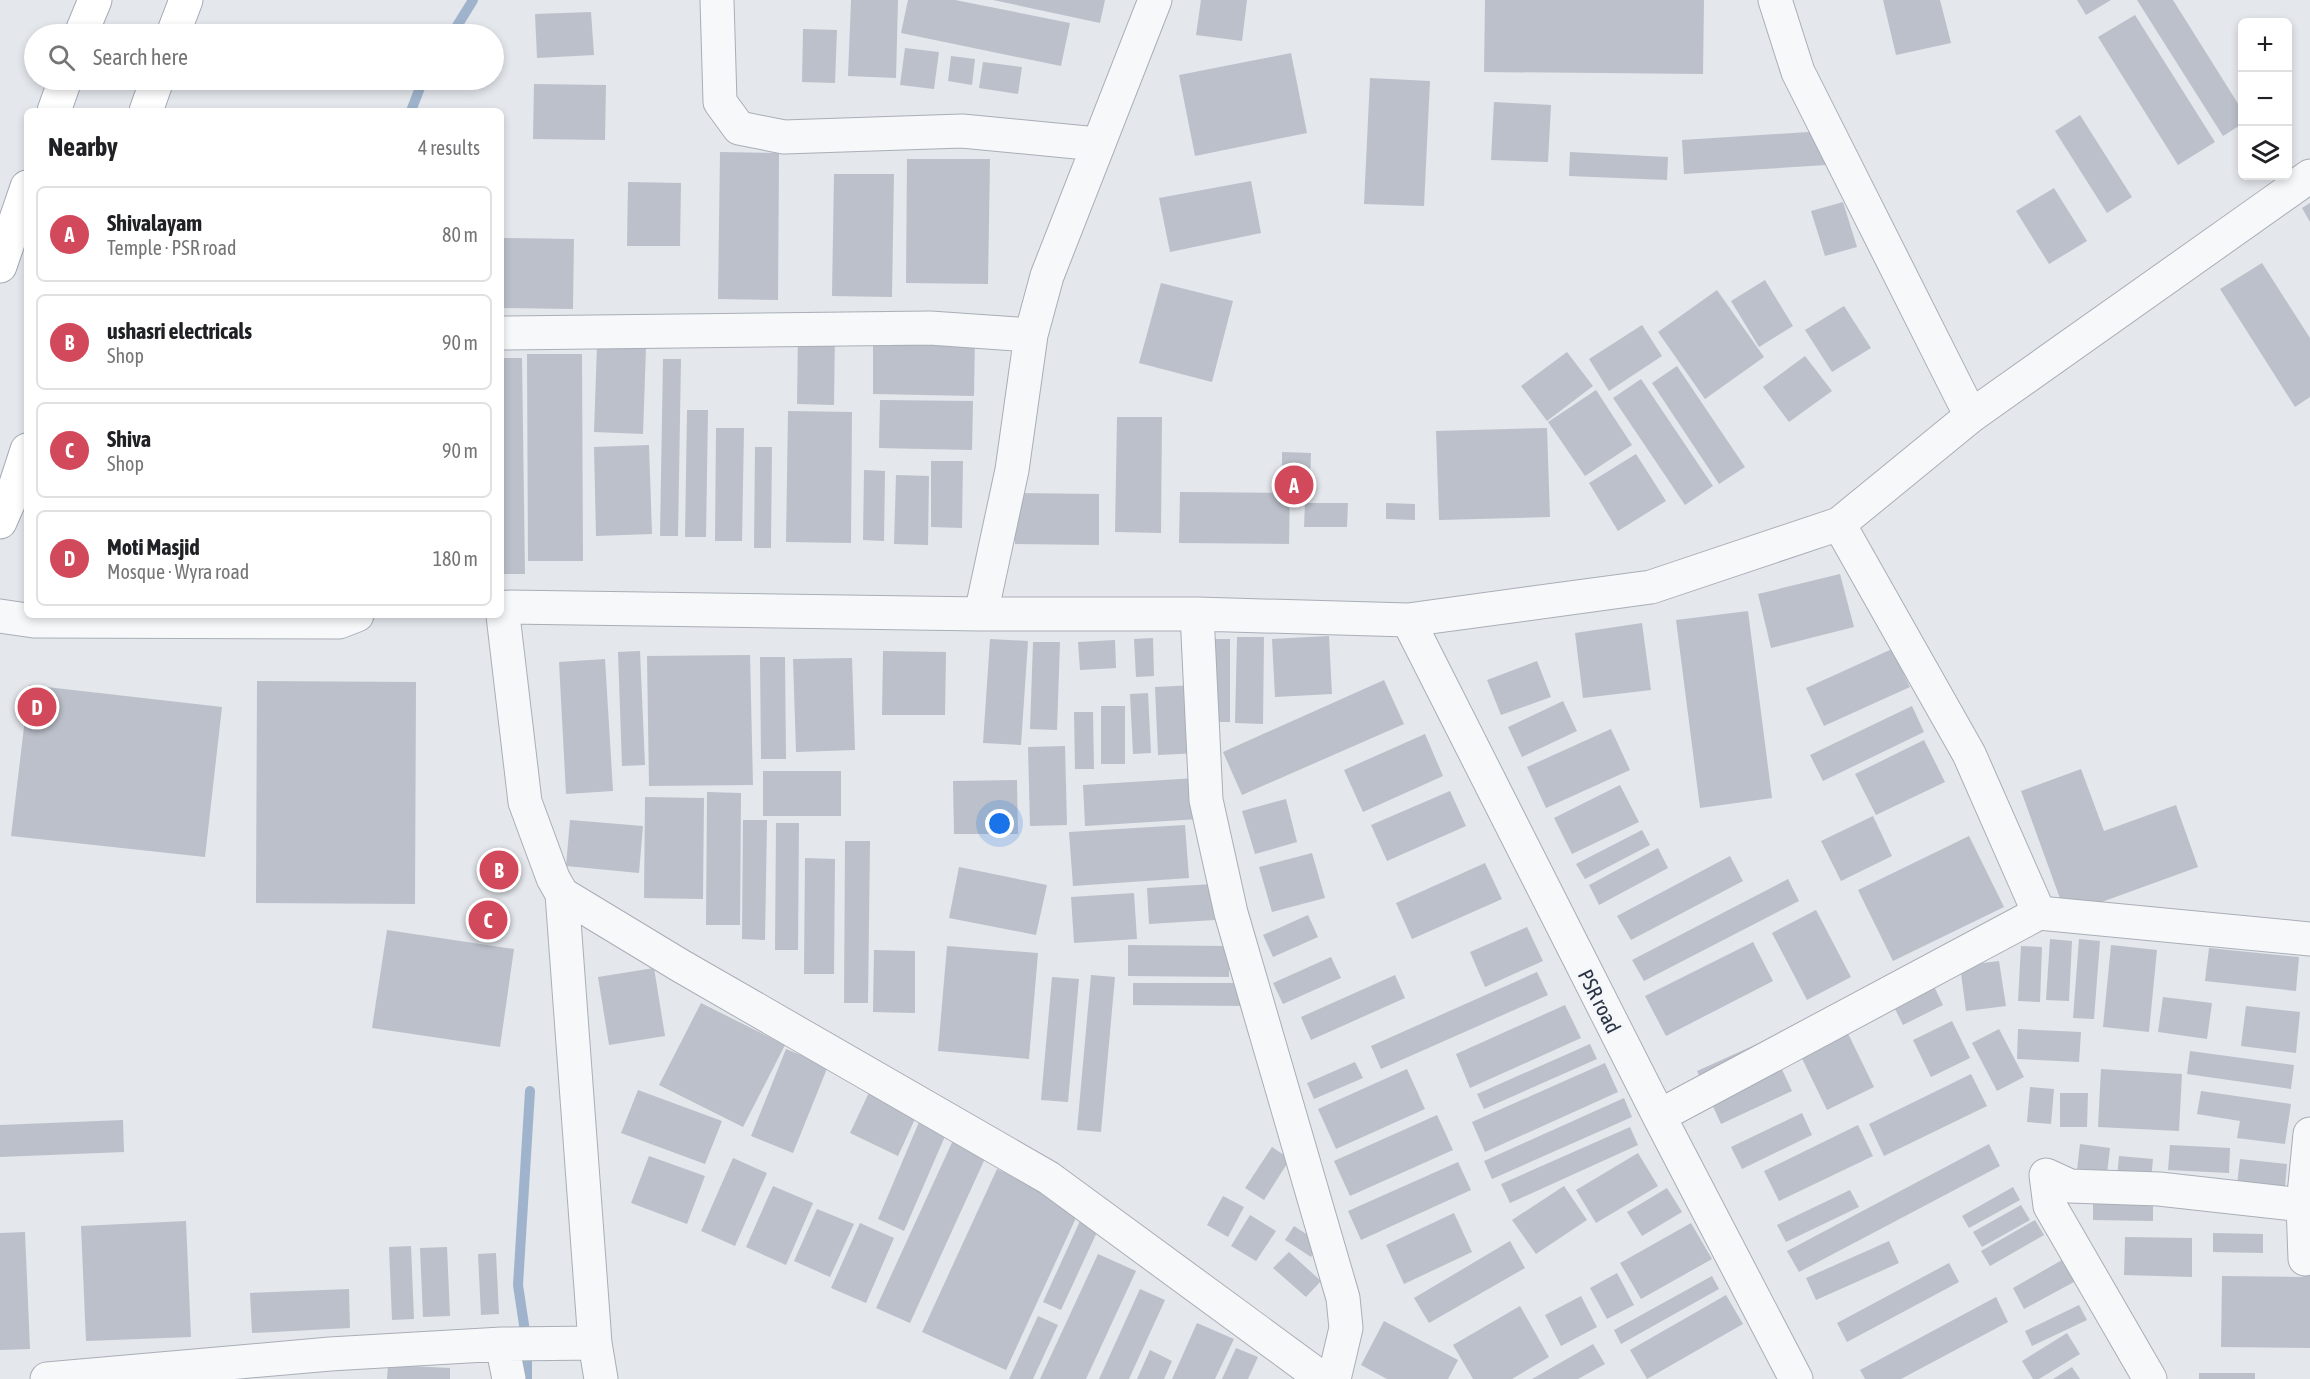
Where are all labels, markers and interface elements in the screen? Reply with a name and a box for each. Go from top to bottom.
map controls [2238,18,2292,180]
button: + [2238,18,2292,72]
search box [24,24,504,90]
icon: search [45,41,78,74]
text: Search here [93,44,188,70]
button: − [2238,72,2292,126]
button: layers [2238,126,2292,180]
text: Nearby [48,132,118,162]
text: 4 results [418,136,480,159]
text: Shivalayam [107,210,202,236]
text: A [65,223,74,246]
text: 80 m [442,223,478,246]
text: Temple · PSR road [107,236,237,259]
text: ushasri electricals [107,318,252,344]
text: B [65,331,74,354]
text: 90 m [442,331,478,354]
text: Shop [107,344,144,367]
text: Shiva [107,426,151,452]
text: C [65,439,74,462]
text: 90 m [442,439,478,462]
text: Shop [107,452,144,475]
pin: A [1274,462,1314,508]
text: Moti Masjid [107,534,200,560]
text: D [64,547,75,570]
text: 180 m [433,547,478,570]
text: Mosque · Wyra road [107,560,249,583]
pin: D [18,684,57,730]
your location [985,809,1014,838]
pin: B [480,848,518,892]
pin: C [468,898,508,942]
street label: PSR road [1574,965,1626,1037]

